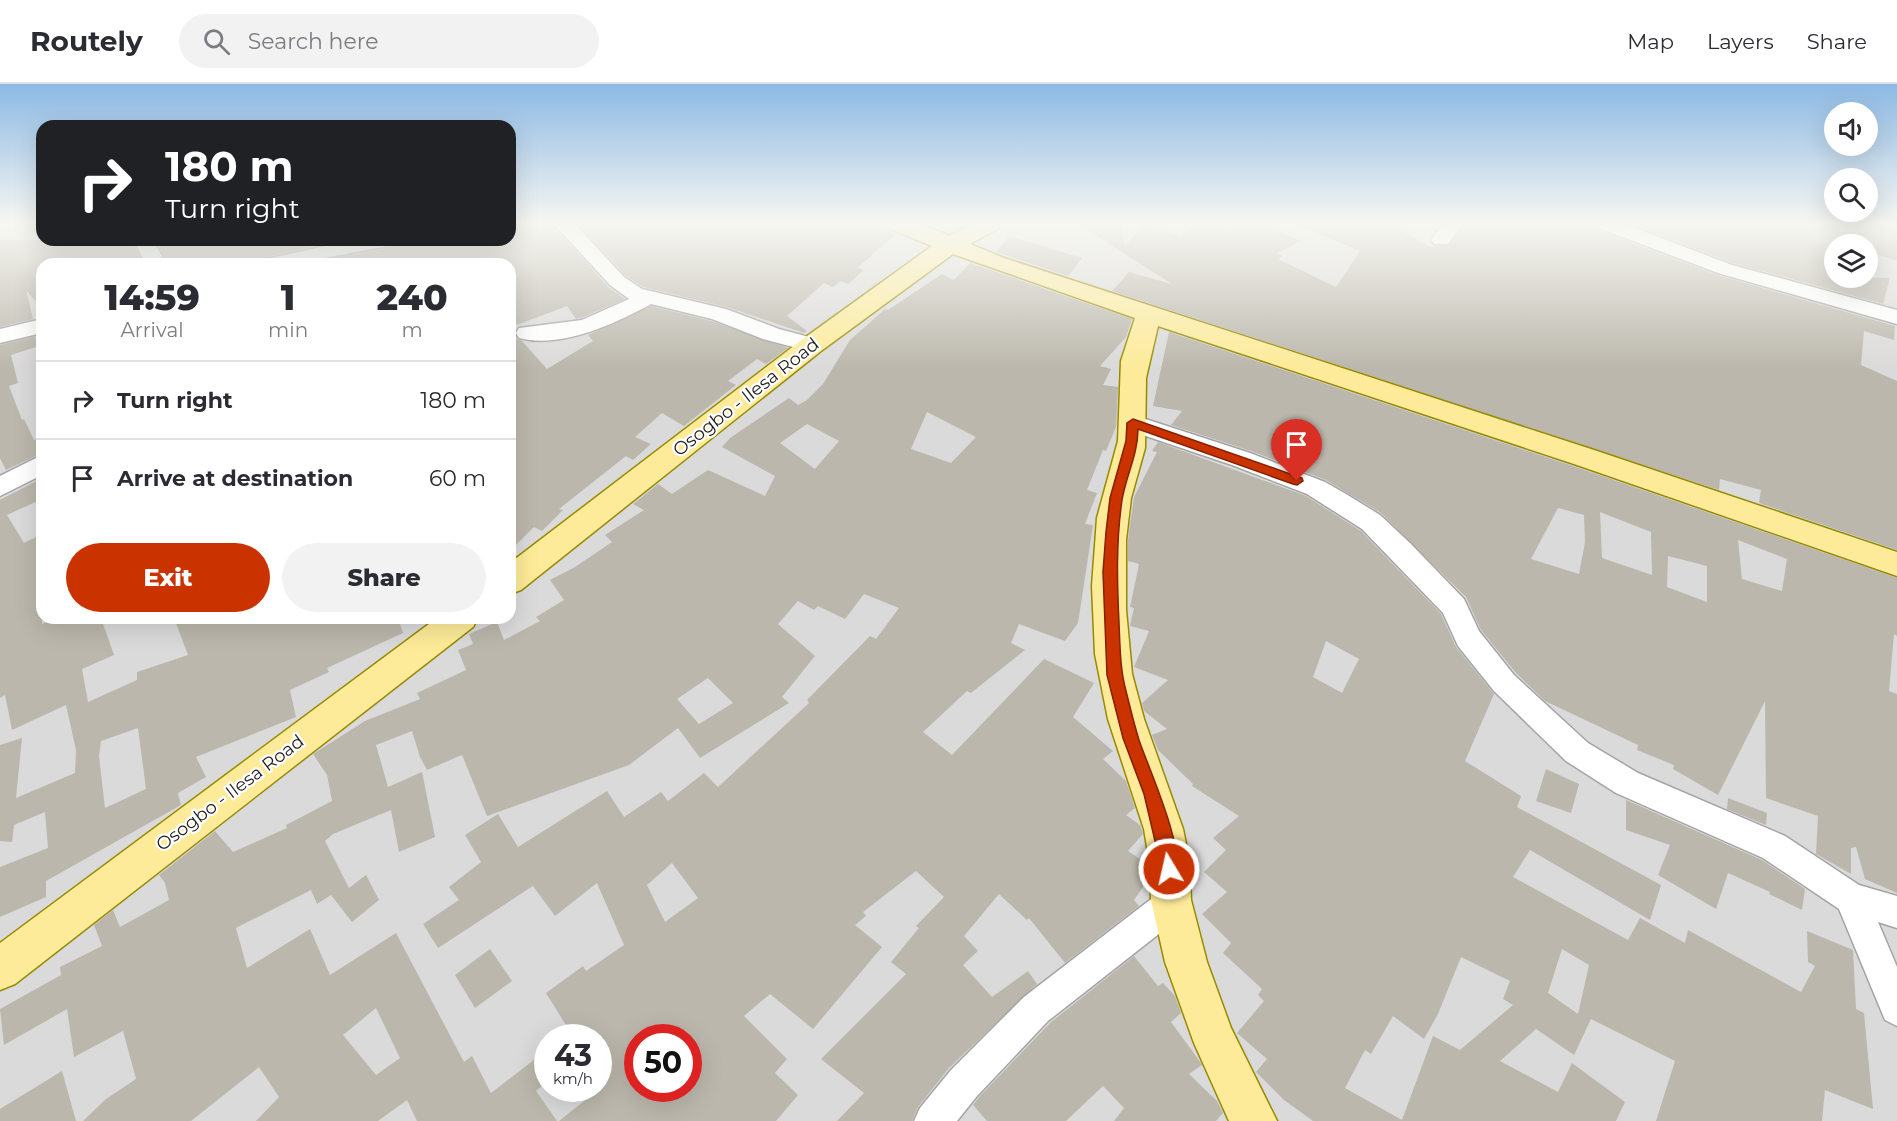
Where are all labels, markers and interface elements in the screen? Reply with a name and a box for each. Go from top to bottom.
search box [179,14,599,68]
text: Routely [30,24,143,58]
icon: search [200,25,233,58]
text: Search here [248,28,379,55]
text: Map [1627,29,1674,54]
text: Layers [1707,29,1774,54]
text: Share [1807,29,1867,54]
map controls [1824,102,1878,288]
button: sound [1824,102,1878,156]
text: 180 m [165,140,294,192]
icon: right [66,144,144,222]
button: search [1824,168,1878,222]
text: Turn right [165,192,300,225]
button: layers [1824,234,1878,288]
text: 14:59 [104,275,200,319]
text: 1 [281,275,295,319]
text: 240 [376,275,448,319]
text: Arrival [120,318,184,342]
text: min [268,318,308,342]
text: m [401,318,423,342]
street label: Osogbo - Ilesa Road [668,333,824,461]
icon: right [66,384,99,417]
text: Turn right [117,387,232,414]
text: 180 m [420,387,486,414]
pin [1271,419,1322,481]
icon: arrive [1280,428,1313,461]
icon: arrive [66,462,99,495]
text: Arrive at destination [117,465,353,492]
text: 60 m [429,465,486,492]
button: Exit [66,543,270,612]
button: Share [282,543,486,612]
street label: Osogbo - Ilesa Road [152,730,308,856]
position arrow [1137,837,1201,901]
speed limit sign: 50 [624,1024,702,1102]
text: 43 [554,1037,592,1074]
text: km/h [553,1069,593,1088]

